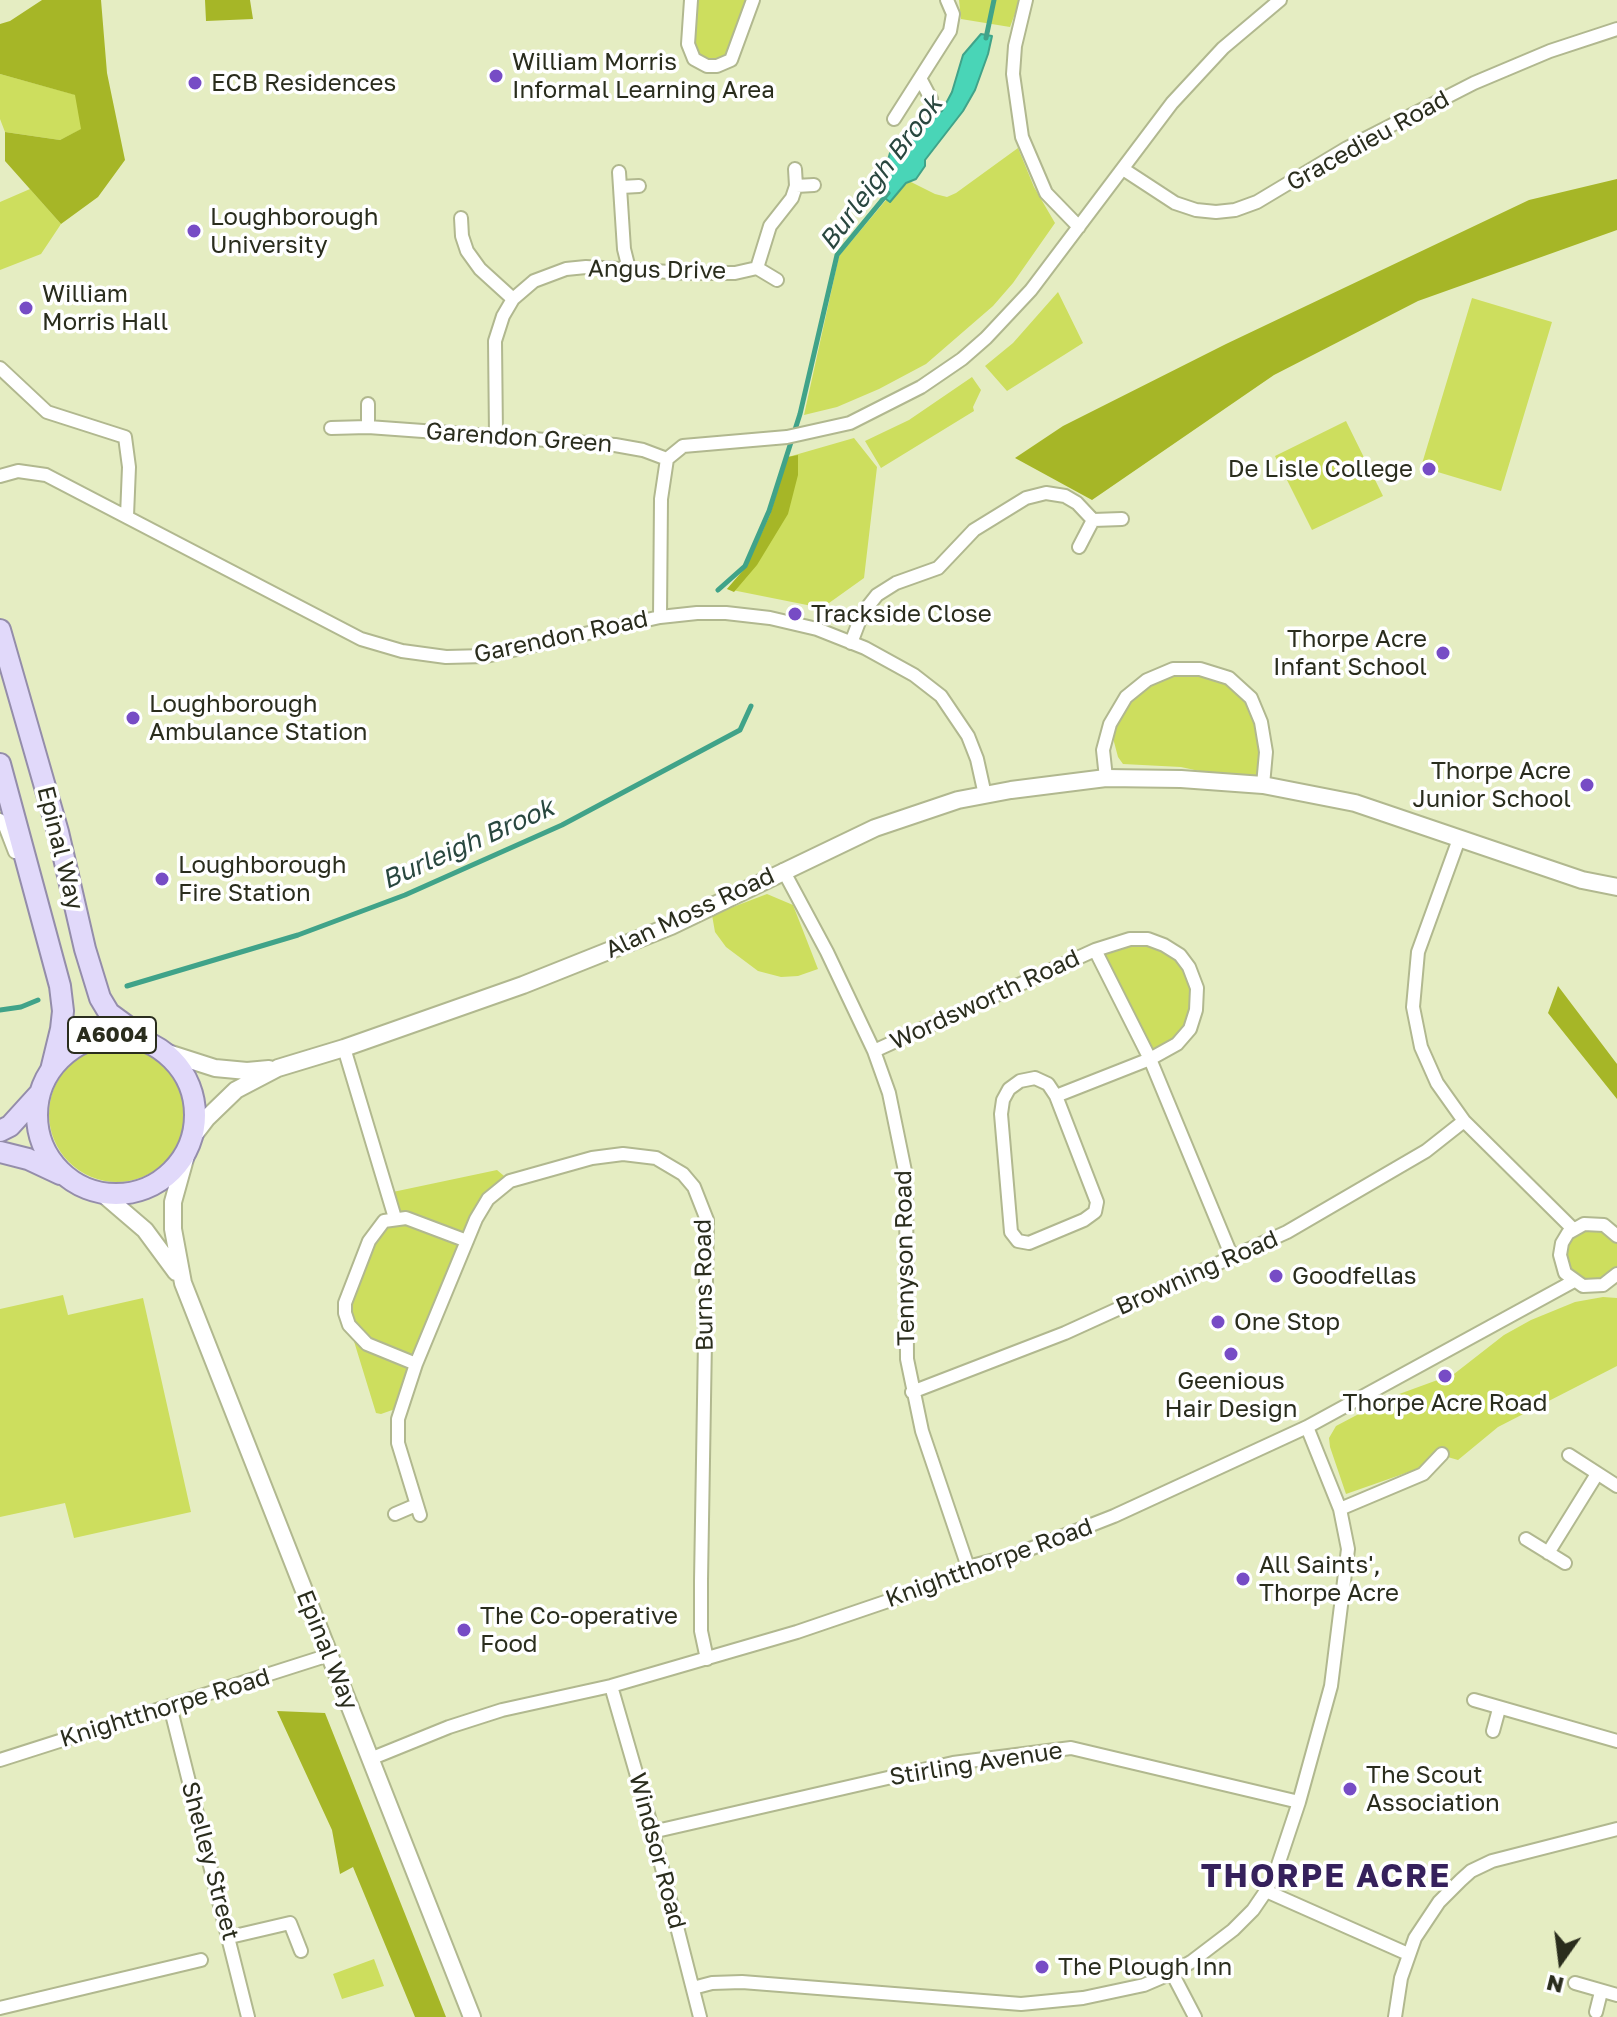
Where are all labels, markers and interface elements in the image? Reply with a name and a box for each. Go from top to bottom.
place label: William Morris Informal Learning Area [512,48,775,104]
marker: William Morris Informal Learning Area [487,67,505,85]
place label: ECB Residences [211,69,396,97]
marker: ECB Residences [186,74,204,92]
street label: Gracedieu Road [1282,85,1454,197]
water label: Burleigh Brook [813,90,949,256]
place label: Loughborough University [210,203,379,259]
marker: Loughborough University [185,222,203,240]
street label: Angus Drive [588,254,726,286]
place label: William Morris Hall [42,280,168,336]
marker: William Morris Hall [17,299,35,317]
street label: Garendon Green [425,417,613,459]
place label: De Lisle College [1228,455,1413,483]
marker: De Lisle College [1420,460,1438,478]
place label: Trackside Close [811,600,992,628]
street label: Garendon Road [471,605,651,669]
marker: Trackside Close [786,605,804,623]
place label: Thorpe Acre Infant School [1273,625,1427,681]
marker: Thorpe Acre Infant School [1434,644,1452,662]
place label: Loughborough Ambulance Station [149,690,368,746]
marker: Loughborough Ambulance Station [124,709,142,727]
place label: Thorpe Acre Junior School [1413,757,1571,813]
marker: Thorpe Acre Junior School [1578,776,1596,794]
street label: Epinal Way [31,783,89,913]
water label: Burleigh Brook [377,792,559,896]
place label: Loughborough Fire Station [178,851,347,907]
street label: Alan Moss Road [601,861,779,965]
marker: Loughborough Fire Station [153,870,171,888]
street label: Wordsworth Road [886,943,1084,1057]
road number: A6004 [68,1017,156,1053]
street label: Tennyson Road [889,1170,921,1346]
street label: Burns Road [688,1219,720,1351]
street label: Browning Road [1112,1224,1282,1322]
place label: Goodfellas [1292,1262,1417,1290]
marker: Goodfellas [1267,1267,1285,1285]
place label: One Stop [1234,1308,1340,1336]
marker: One Stop [1209,1313,1227,1331]
marker: Geenious Hair Design [1222,1345,1240,1363]
place label: Geenious Hair Design [1165,1367,1297,1423]
marker: Thorpe Acre Road [1436,1367,1454,1385]
place label: Thorpe Acre Road [1343,1389,1547,1417]
street label: Knightthorpe Road [882,1512,1096,1614]
place label: All Saints', Thorpe Acre [1259,1551,1399,1607]
marker: All Saints', Thorpe Acre [1234,1570,1252,1588]
street label: Epinal Way [290,1586,364,1714]
place label: The Co-operative Food [480,1602,678,1658]
marker: The Co-operative Food [455,1621,473,1639]
street label: Knightthorpe Road [57,1662,273,1754]
street label: Stirling Avenue [888,1736,1064,1792]
place label: The Scout Association [1366,1761,1500,1817]
street label: Windsor Road [622,1770,692,1932]
street label: Shelley Street [175,1779,245,1943]
marker: The Scout Association [1341,1780,1359,1798]
district label: THORPE ACRE [1201,1858,1451,1896]
north arrow [1521,1921,1601,2001]
place label: The Plough Inn [1058,1953,1232,1981]
marker: The Plough Inn [1033,1958,1051,1976]
text: N [1544,1970,1566,2000]

